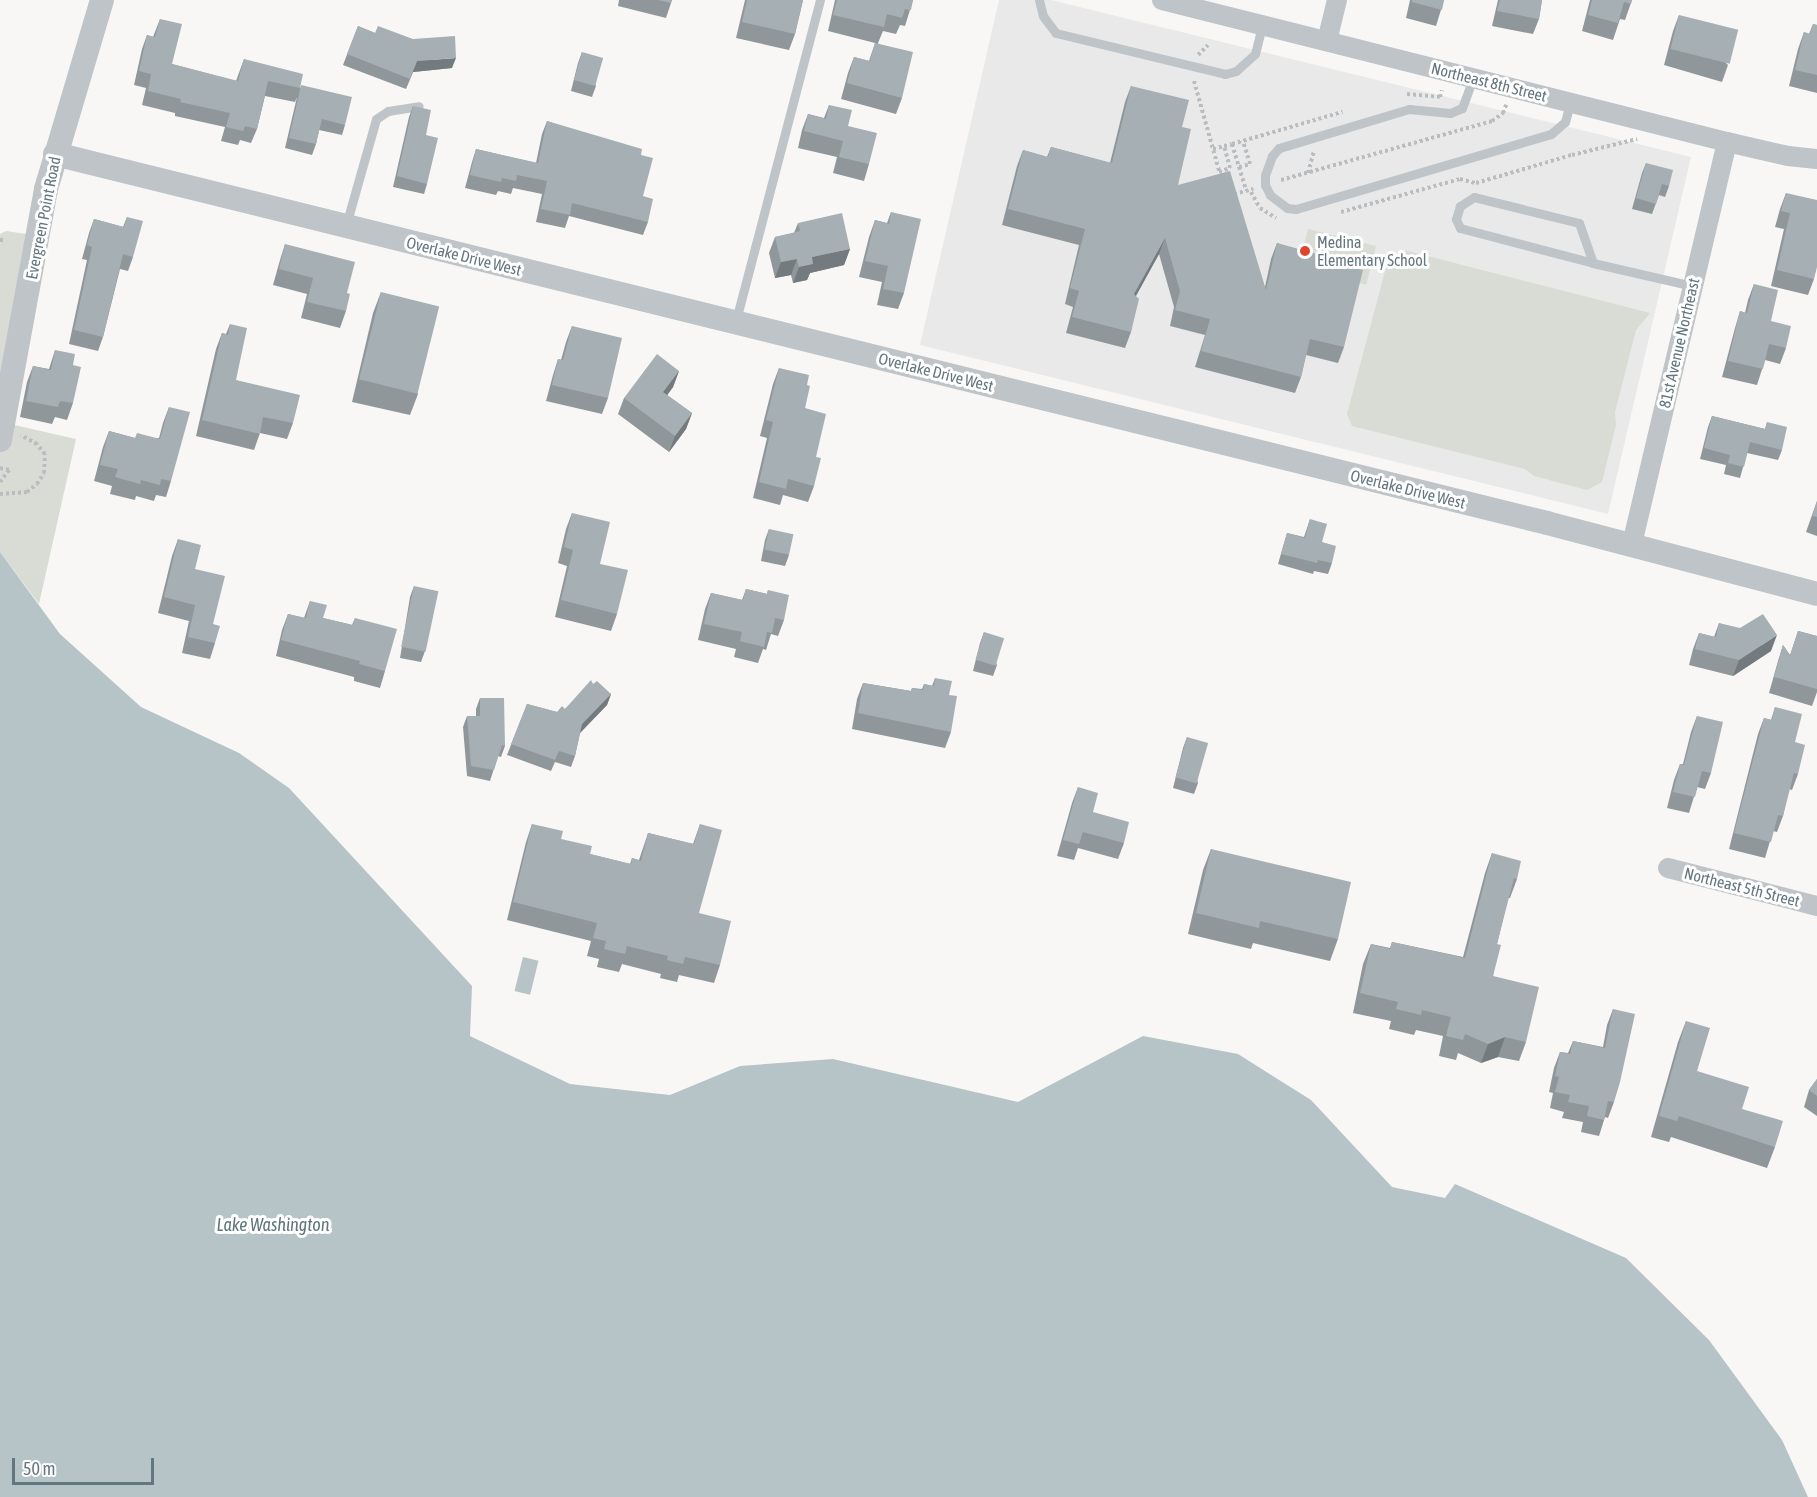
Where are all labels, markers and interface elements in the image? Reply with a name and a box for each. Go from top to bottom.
street label: Northeast 8th Street [1429,58,1549,106]
street label: Evergreen Point Road [22,155,64,281]
street label: Overlake Drive West [405,232,523,280]
place label: Medina Elementary School [1317,232,1427,270]
marker: Medina Elementary School [1298,244,1312,258]
street label: 81st Avenue Northeast [1655,276,1703,410]
street label: Overlake Drive West [877,348,995,396]
street label: Overlake Drive West [1349,465,1467,513]
street label: Northeast 5th Street [1682,863,1802,911]
water label: Lake Washington [216,1214,330,1236]
scale bar [15,1446,158,1484]
text: 50 m [23,1458,55,1479]

